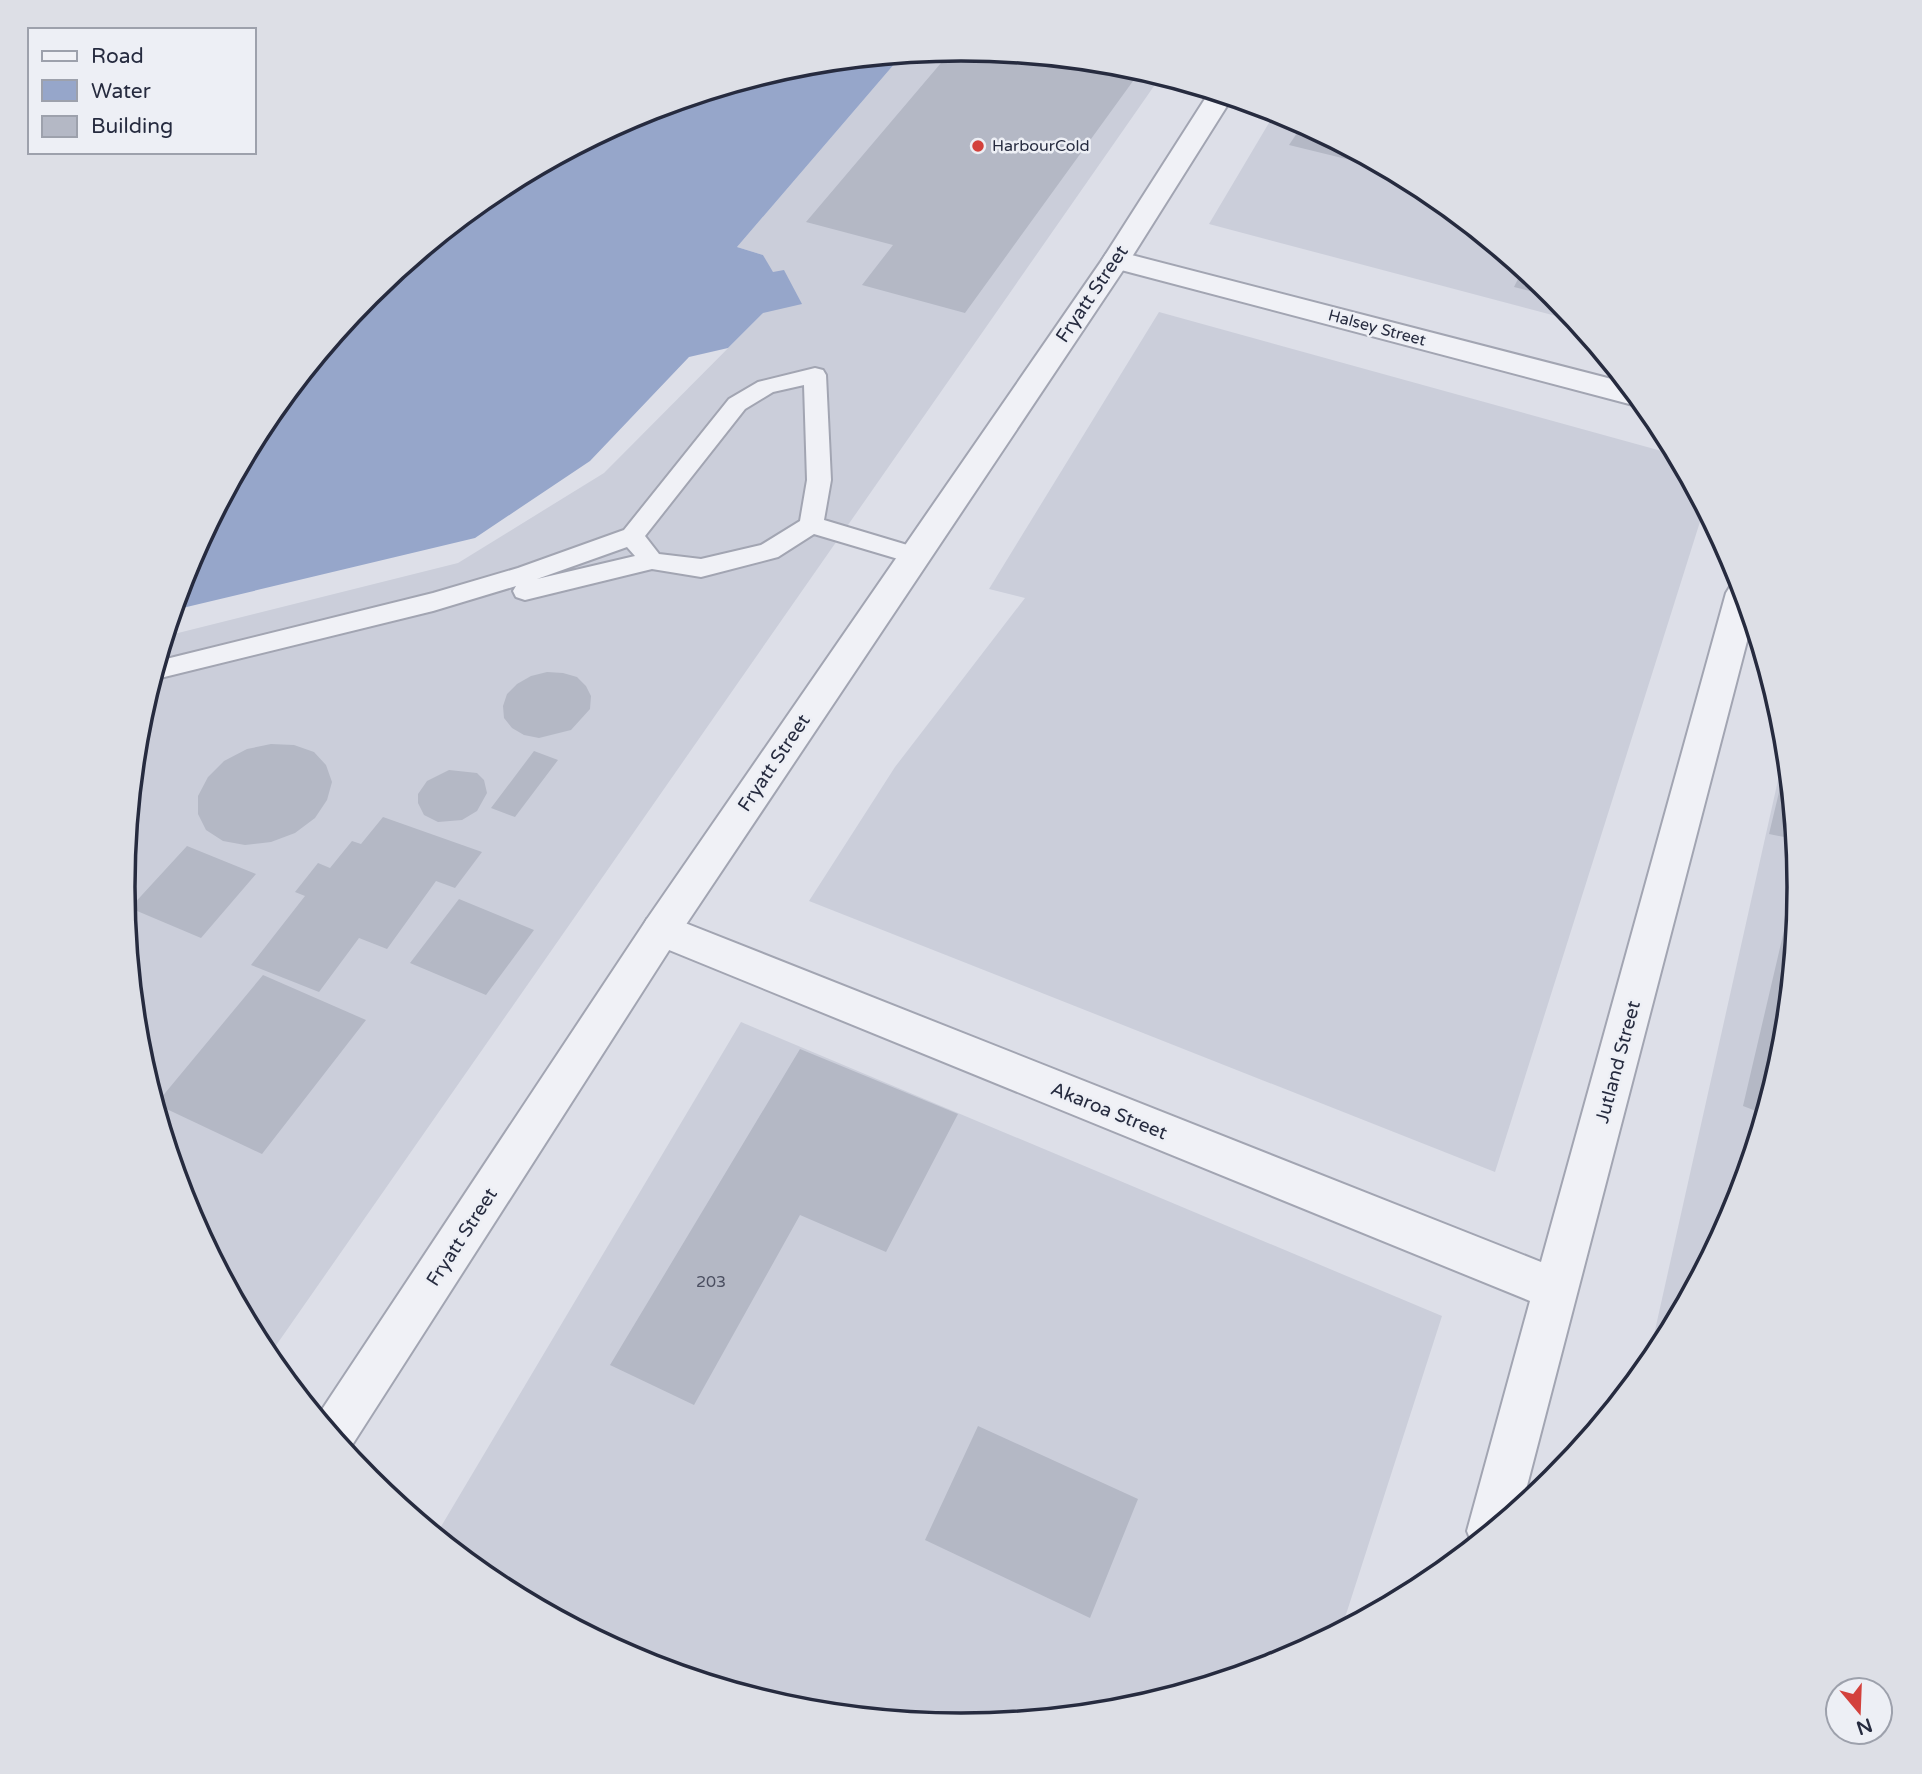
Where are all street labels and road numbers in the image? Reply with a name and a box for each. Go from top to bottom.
street label: Fryatt Street [1051,241,1133,347]
street label: Halsey Street [1326,305,1428,351]
street label: Fryatt Street [733,710,815,816]
street label: Jutland Street [1591,998,1645,1126]
street label: Akaroa Street [1048,1078,1170,1144]
street label: Fryatt Street [422,1184,502,1290]

